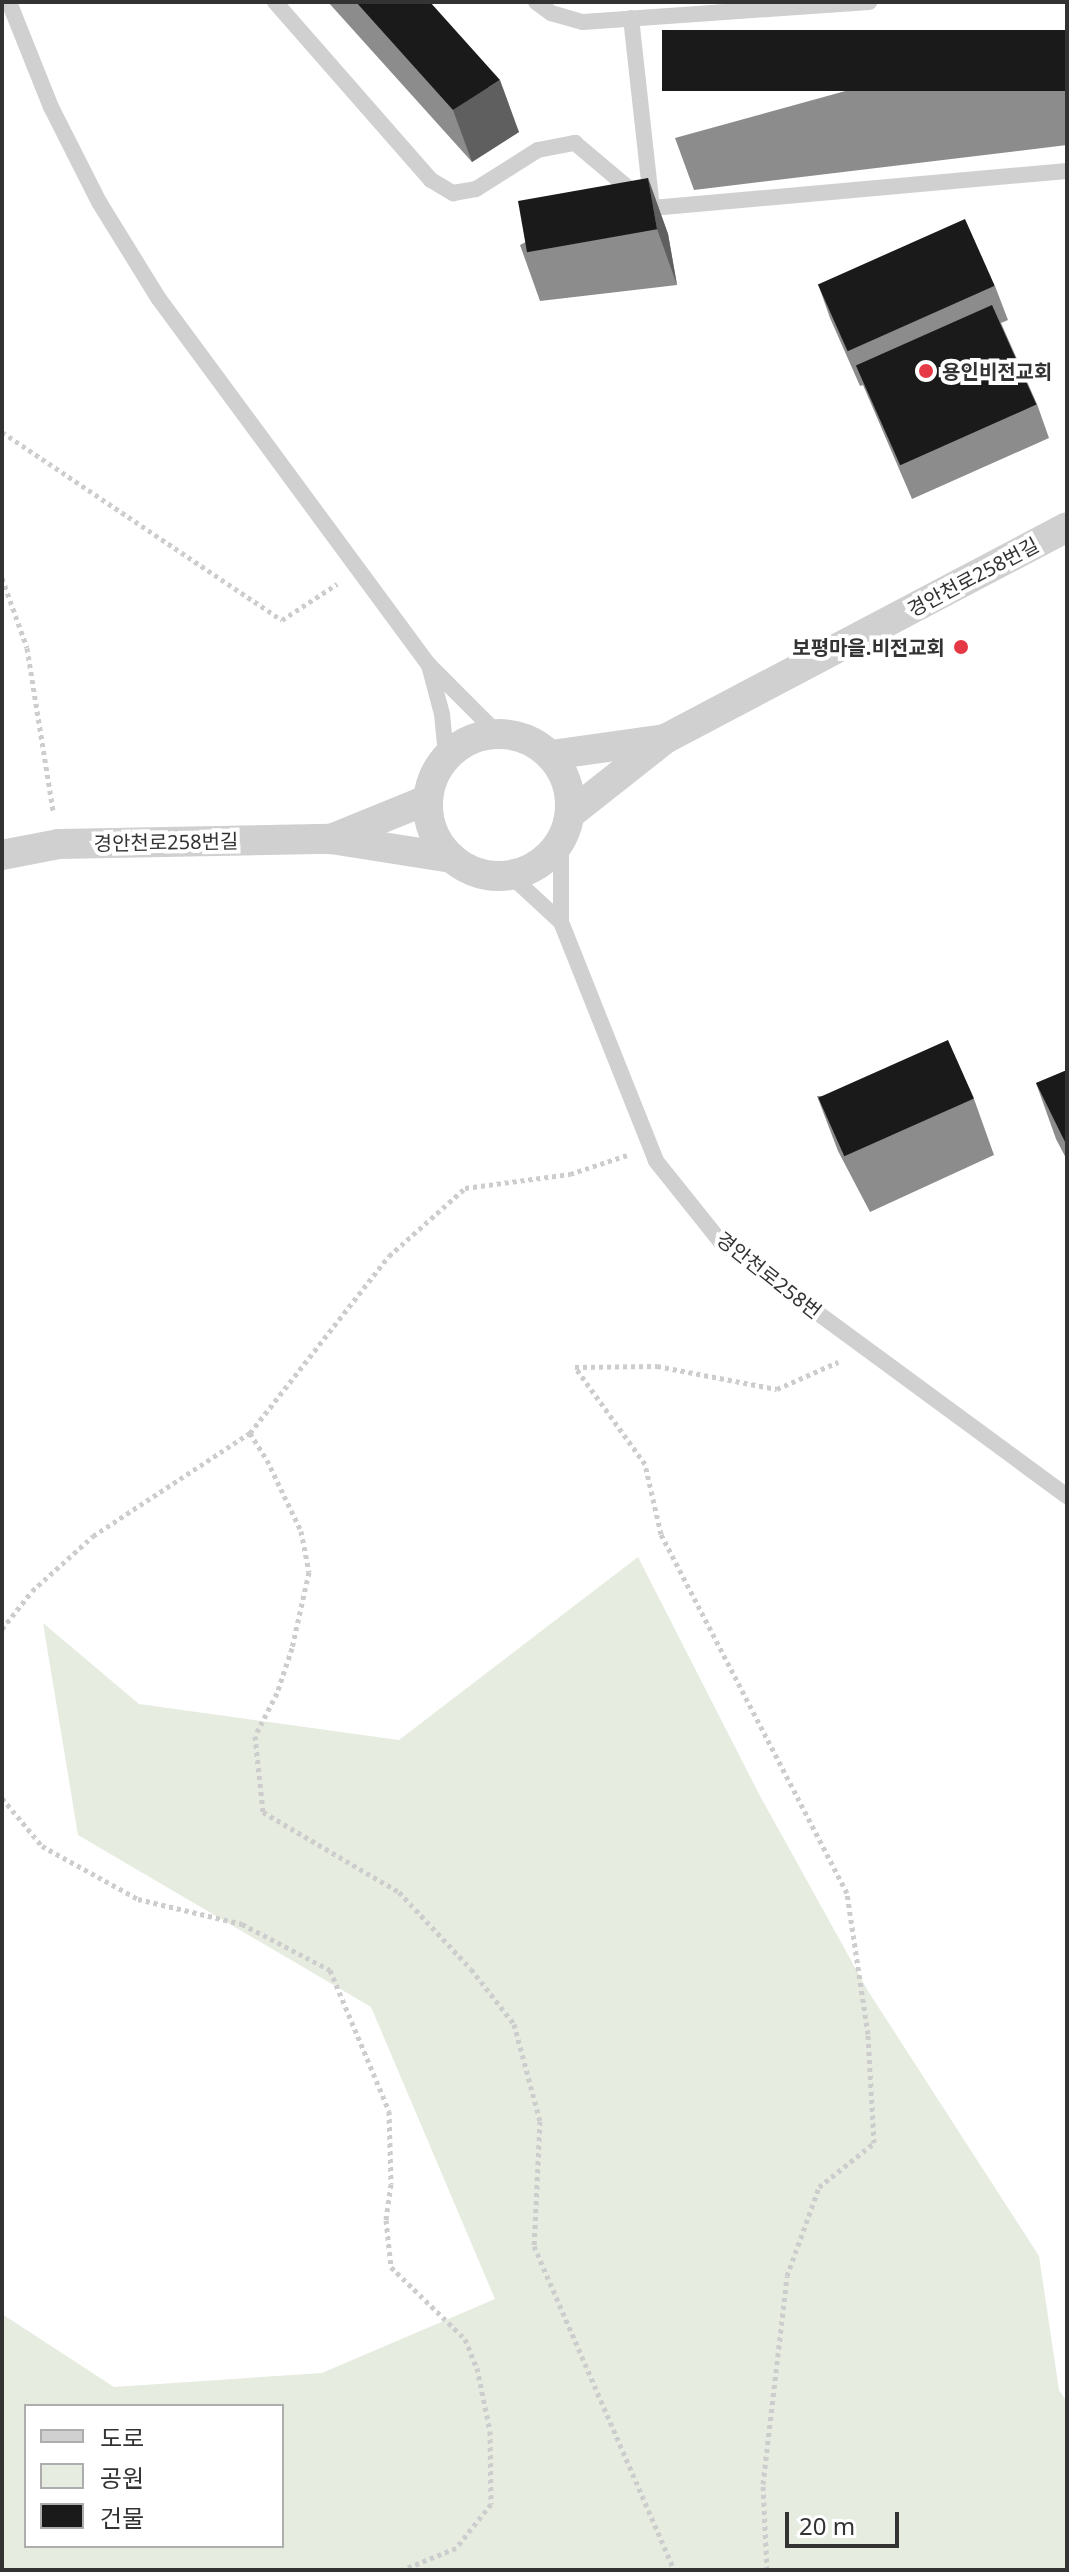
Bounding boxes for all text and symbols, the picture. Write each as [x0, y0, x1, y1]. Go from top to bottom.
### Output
place label: 용인비전교회 [942, 359, 1052, 383]
marker: 용인비전교회 [917, 362, 935, 380]
street label: 경안천로258번길 [903, 532, 1043, 622]
place label: 보평마을.비전교회 [792, 635, 945, 659]
marker: 보평마을.비전교회 [952, 638, 970, 656]
street label: 경안천로258번길 [93, 829, 239, 855]
street label: 경안천로258번 [712, 1227, 826, 1323]
legend [24, 2404, 284, 2548]
text: 도로 [100, 2421, 144, 2454]
text: 공원 [100, 2461, 144, 2494]
scale bar [789, 2496, 903, 2546]
text: 건물 [100, 2501, 144, 2534]
text: 20 m [799, 2509, 855, 2542]

